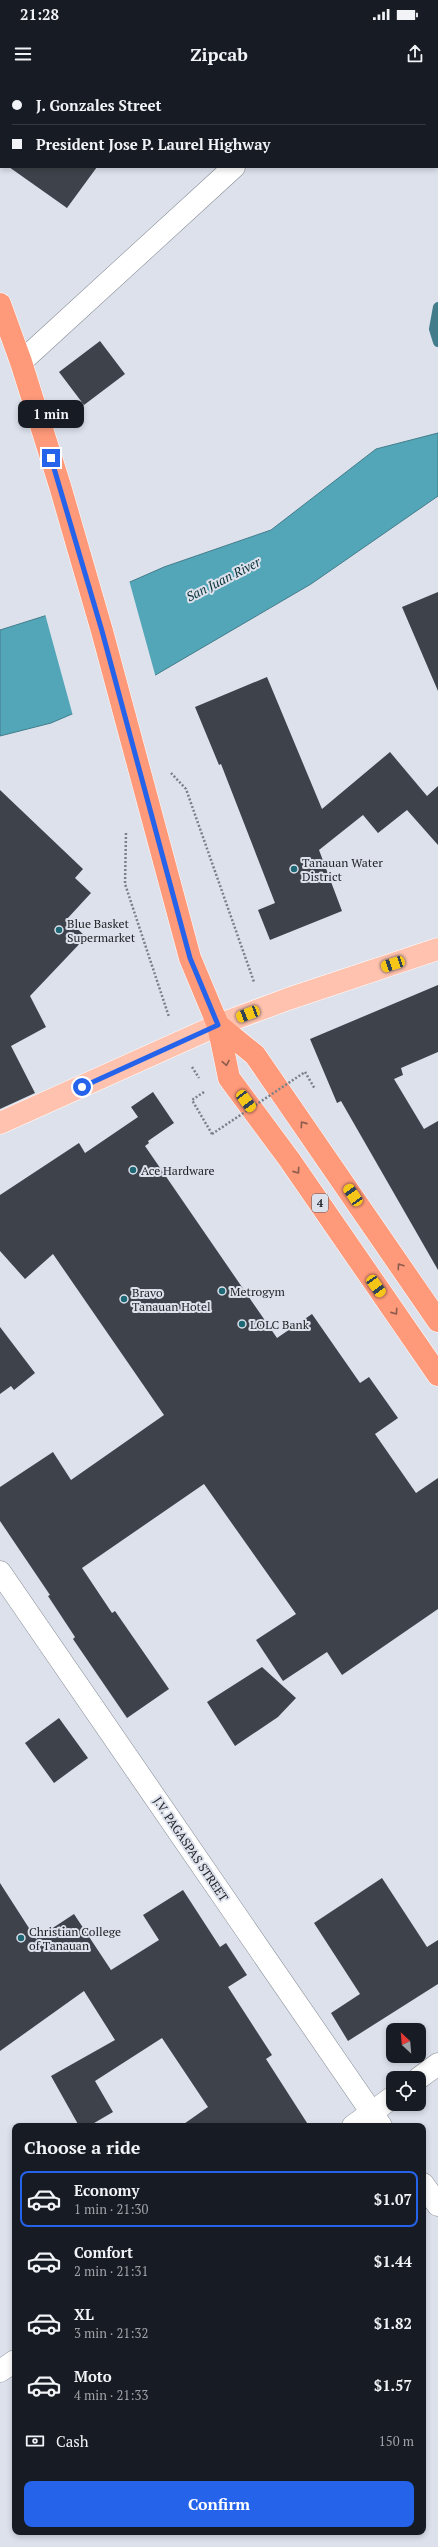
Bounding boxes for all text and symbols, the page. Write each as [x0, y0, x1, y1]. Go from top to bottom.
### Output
text: 21:28 [20, 4, 59, 24]
text: Zipcab [190, 42, 248, 66]
icon: menu [12, 43, 34, 65]
icon: share [404, 43, 426, 65]
text: J. Gonzales Street [36, 95, 162, 115]
text: President Jose P. Laurel Highway [36, 134, 270, 154]
callout: 1 min [18, 400, 84, 428]
text: 1 min [33, 405, 69, 423]
route end [42, 449, 60, 467]
water label: San Juan River [183, 552, 264, 605]
place label: Tanauan Water District [302, 855, 383, 884]
marker: Tanauan Water District [289, 864, 299, 874]
place label: Blue Basket Supermarket [67, 916, 136, 945]
marker: Blue Basket Supermarket [54, 925, 64, 935]
car [380, 955, 406, 973]
car [235, 1004, 261, 1024]
one-way arrow [221, 1060, 229, 1067]
route start [73, 1078, 91, 1096]
car [234, 1088, 258, 1114]
one-way arrow [301, 1121, 308, 1128]
place label: Ace Hardware [141, 1163, 215, 1178]
marker: Ace Hardware [128, 1165, 138, 1175]
one-way arrow [292, 1166, 299, 1173]
car [341, 1182, 365, 1208]
road number: 4 [312, 1194, 328, 1212]
one-way arrow [397, 1263, 405, 1270]
car [364, 1273, 388, 1299]
place label: Metrogym [230, 1284, 286, 1299]
place label: Bravo Tanauan Hotel [132, 1285, 211, 1314]
marker: Metrogym [217, 1286, 227, 1296]
marker: Bravo Tanauan Hotel [119, 1294, 129, 1304]
one-way arrow [390, 1308, 398, 1315]
place label: LOLC Bank [250, 1317, 310, 1332]
marker: LOLC Bank [237, 1319, 247, 1329]
street label: J.V. PAGASPAS STREET [150, 1794, 232, 1905]
place label: Christian College of Tanauan [29, 1924, 121, 1953]
marker: Christian College of Tanauan [16, 1933, 26, 1943]
north arrow [386, 2023, 426, 2063]
map controls [386, 2023, 426, 2111]
button: locate [386, 2071, 426, 2111]
text: Choose a ride [24, 2135, 140, 2159]
text: Economy [74, 2180, 139, 2200]
icon: car [26, 2181, 62, 2217]
text: $1.07 [374, 2189, 412, 2209]
text: 1 min · 21:30 [74, 2200, 148, 2218]
text: Comfort [74, 2242, 133, 2262]
icon: car [26, 2243, 62, 2279]
text: $1.44 [374, 2251, 412, 2271]
text: 2 min · 21:31 [74, 2262, 148, 2280]
text: XL [74, 2304, 94, 2324]
icon: car [26, 2305, 62, 2341]
text: $1.82 [374, 2313, 412, 2333]
text: 3 min · 21:32 [74, 2324, 148, 2342]
text: Moto [74, 2366, 112, 2386]
icon: car [26, 2367, 62, 2403]
text: $1.57 [374, 2375, 412, 2395]
text: 4 min · 21:33 [74, 2386, 148, 2404]
icon: cash [24, 2430, 46, 2452]
text: Cash [56, 2431, 89, 2451]
text: 150 m [379, 2432, 414, 2450]
button: Confirm [24, 2481, 414, 2527]

